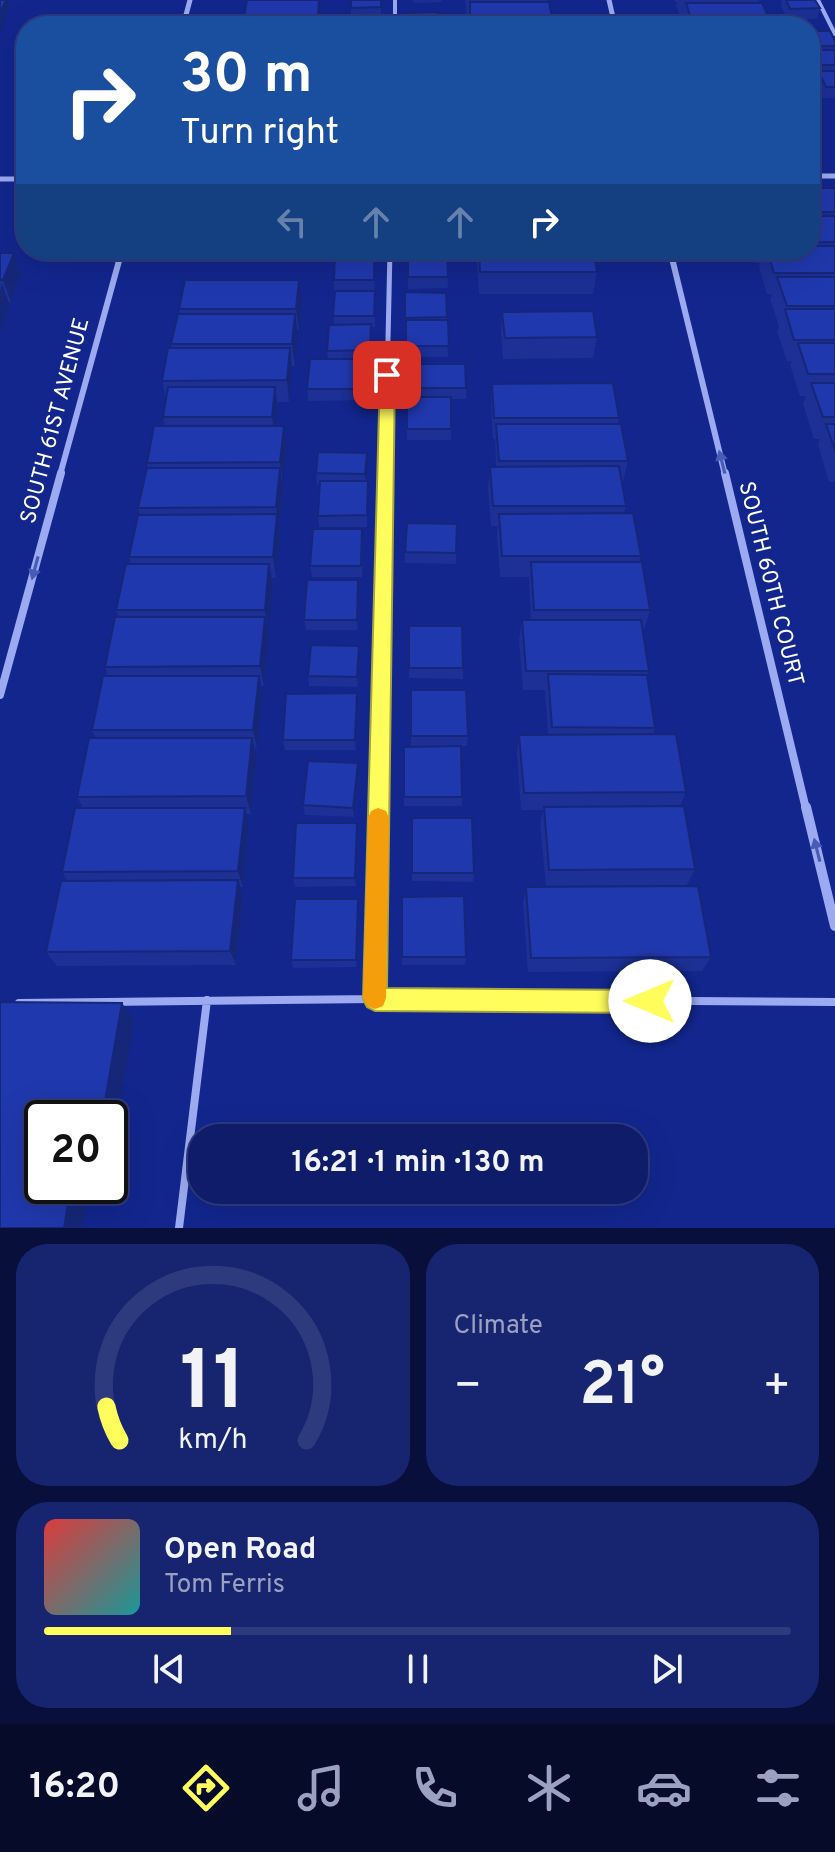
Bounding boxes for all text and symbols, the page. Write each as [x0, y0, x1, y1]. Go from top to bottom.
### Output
text: 30 m [180, 42, 313, 112]
icon: right [48, 48, 152, 152]
text: Turn right [180, 111, 339, 157]
icon: left [270, 200, 314, 244]
icon: ahead [354, 200, 398, 244]
icon: ahead [438, 200, 482, 244]
icon: right [522, 200, 566, 244]
street label: SOUTH 61ST AVENUE [16, 315, 96, 527]
pin [353, 341, 421, 409]
icon: arrive [365, 353, 409, 397]
one-way arrow [715, 449, 727, 474]
street label: SOUTH 60TH COURT [732, 479, 808, 689]
one-way arrow [28, 556, 40, 581]
one-way arrow [810, 838, 822, 863]
position arrow [608, 959, 692, 1043]
speed limit sign: 20 [24, 1100, 128, 1204]
text: 16:21 · 1 min · 130 m [291, 1145, 545, 1182]
text: Climate [454, 1310, 543, 1343]
text: 11 [179, 1334, 246, 1439]
text: 21° [579, 1350, 665, 1426]
text: − [454, 1360, 482, 1416]
text: + [763, 1360, 791, 1416]
text: km/h [178, 1423, 247, 1459]
text: Open Road [164, 1532, 316, 1569]
text: Tom Ferris [164, 1569, 285, 1602]
icon: previous [147, 1647, 191, 1691]
icon: pause [396, 1647, 440, 1691]
icon: next [645, 1647, 689, 1691]
icon: directions [178, 1760, 234, 1816]
icon: music [293, 1760, 349, 1816]
icon: phone [407, 1760, 463, 1816]
icon: climate [521, 1760, 577, 1816]
icon: car [636, 1760, 692, 1816]
icon: filters [750, 1760, 806, 1816]
text: 16:20 [29, 1765, 120, 1811]

